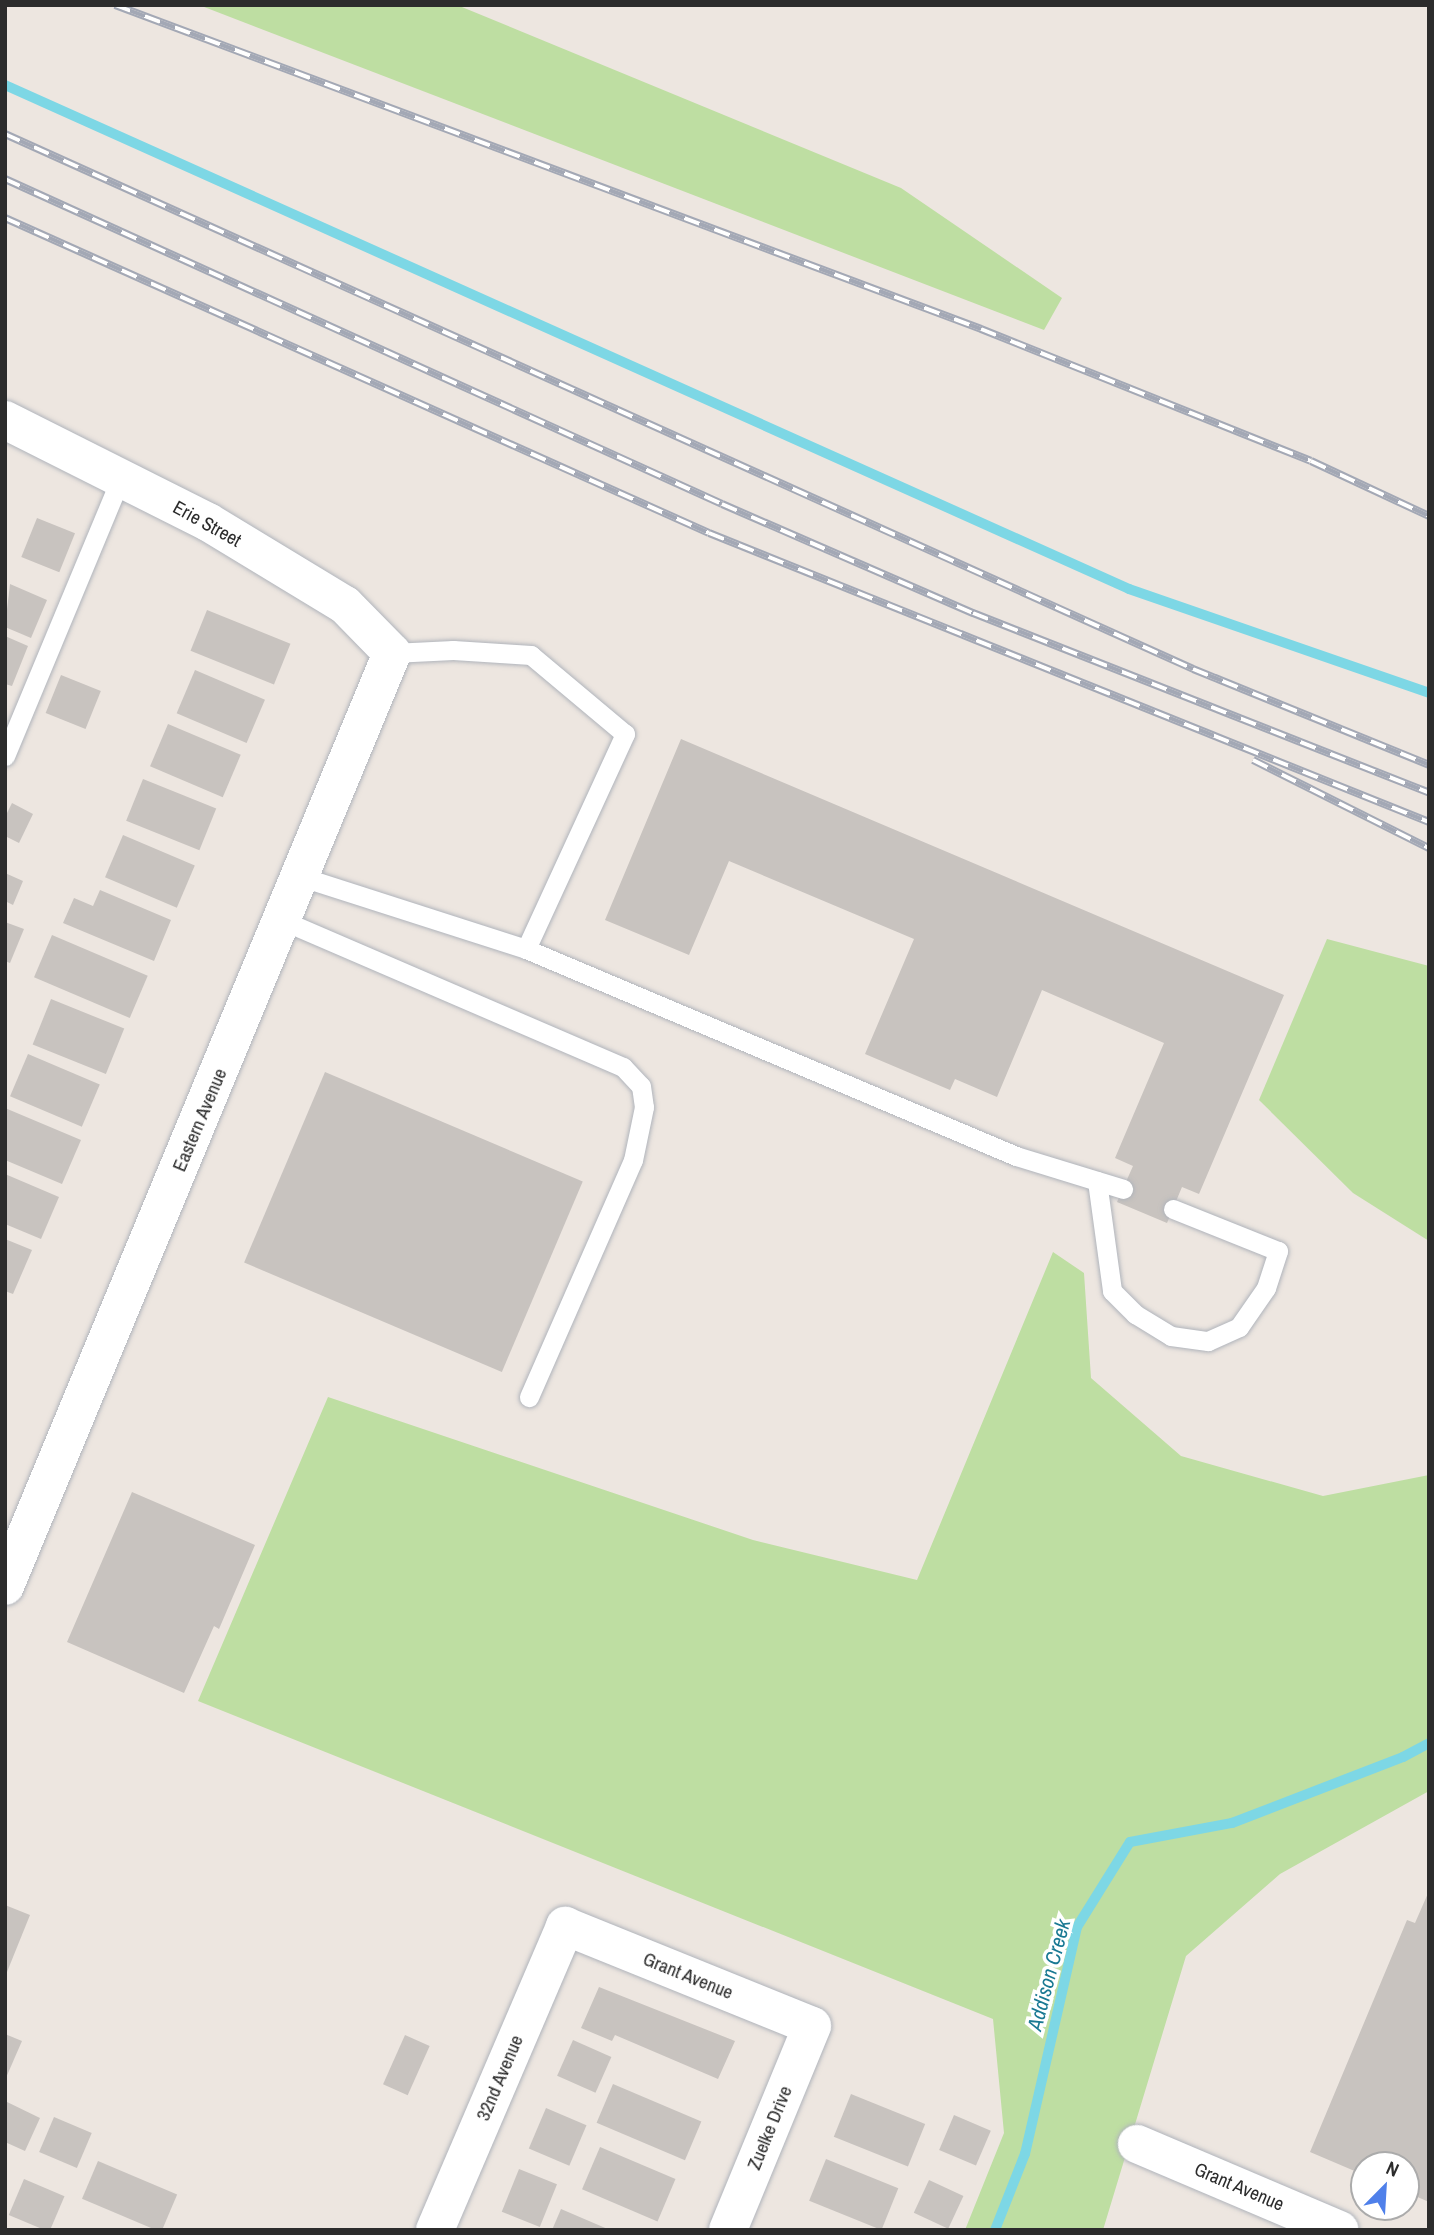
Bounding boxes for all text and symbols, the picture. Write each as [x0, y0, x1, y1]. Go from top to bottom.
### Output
street label: Erie Street [169, 496, 245, 552]
street label: Eastern Avenue [168, 1065, 232, 1175]
water label: Addison Creek [1022, 1917, 1076, 2033]
street label: Grant Avenue [639, 1947, 737, 2005]
street label: 32nd Avenue [472, 2031, 528, 2125]
street label: Zuelke Drive [743, 2083, 797, 2173]
north arrow [1350, 2151, 1420, 2221]
text: N [1382, 2154, 1403, 2183]
street label: Grant Avenue [1190, 2158, 1288, 2216]

